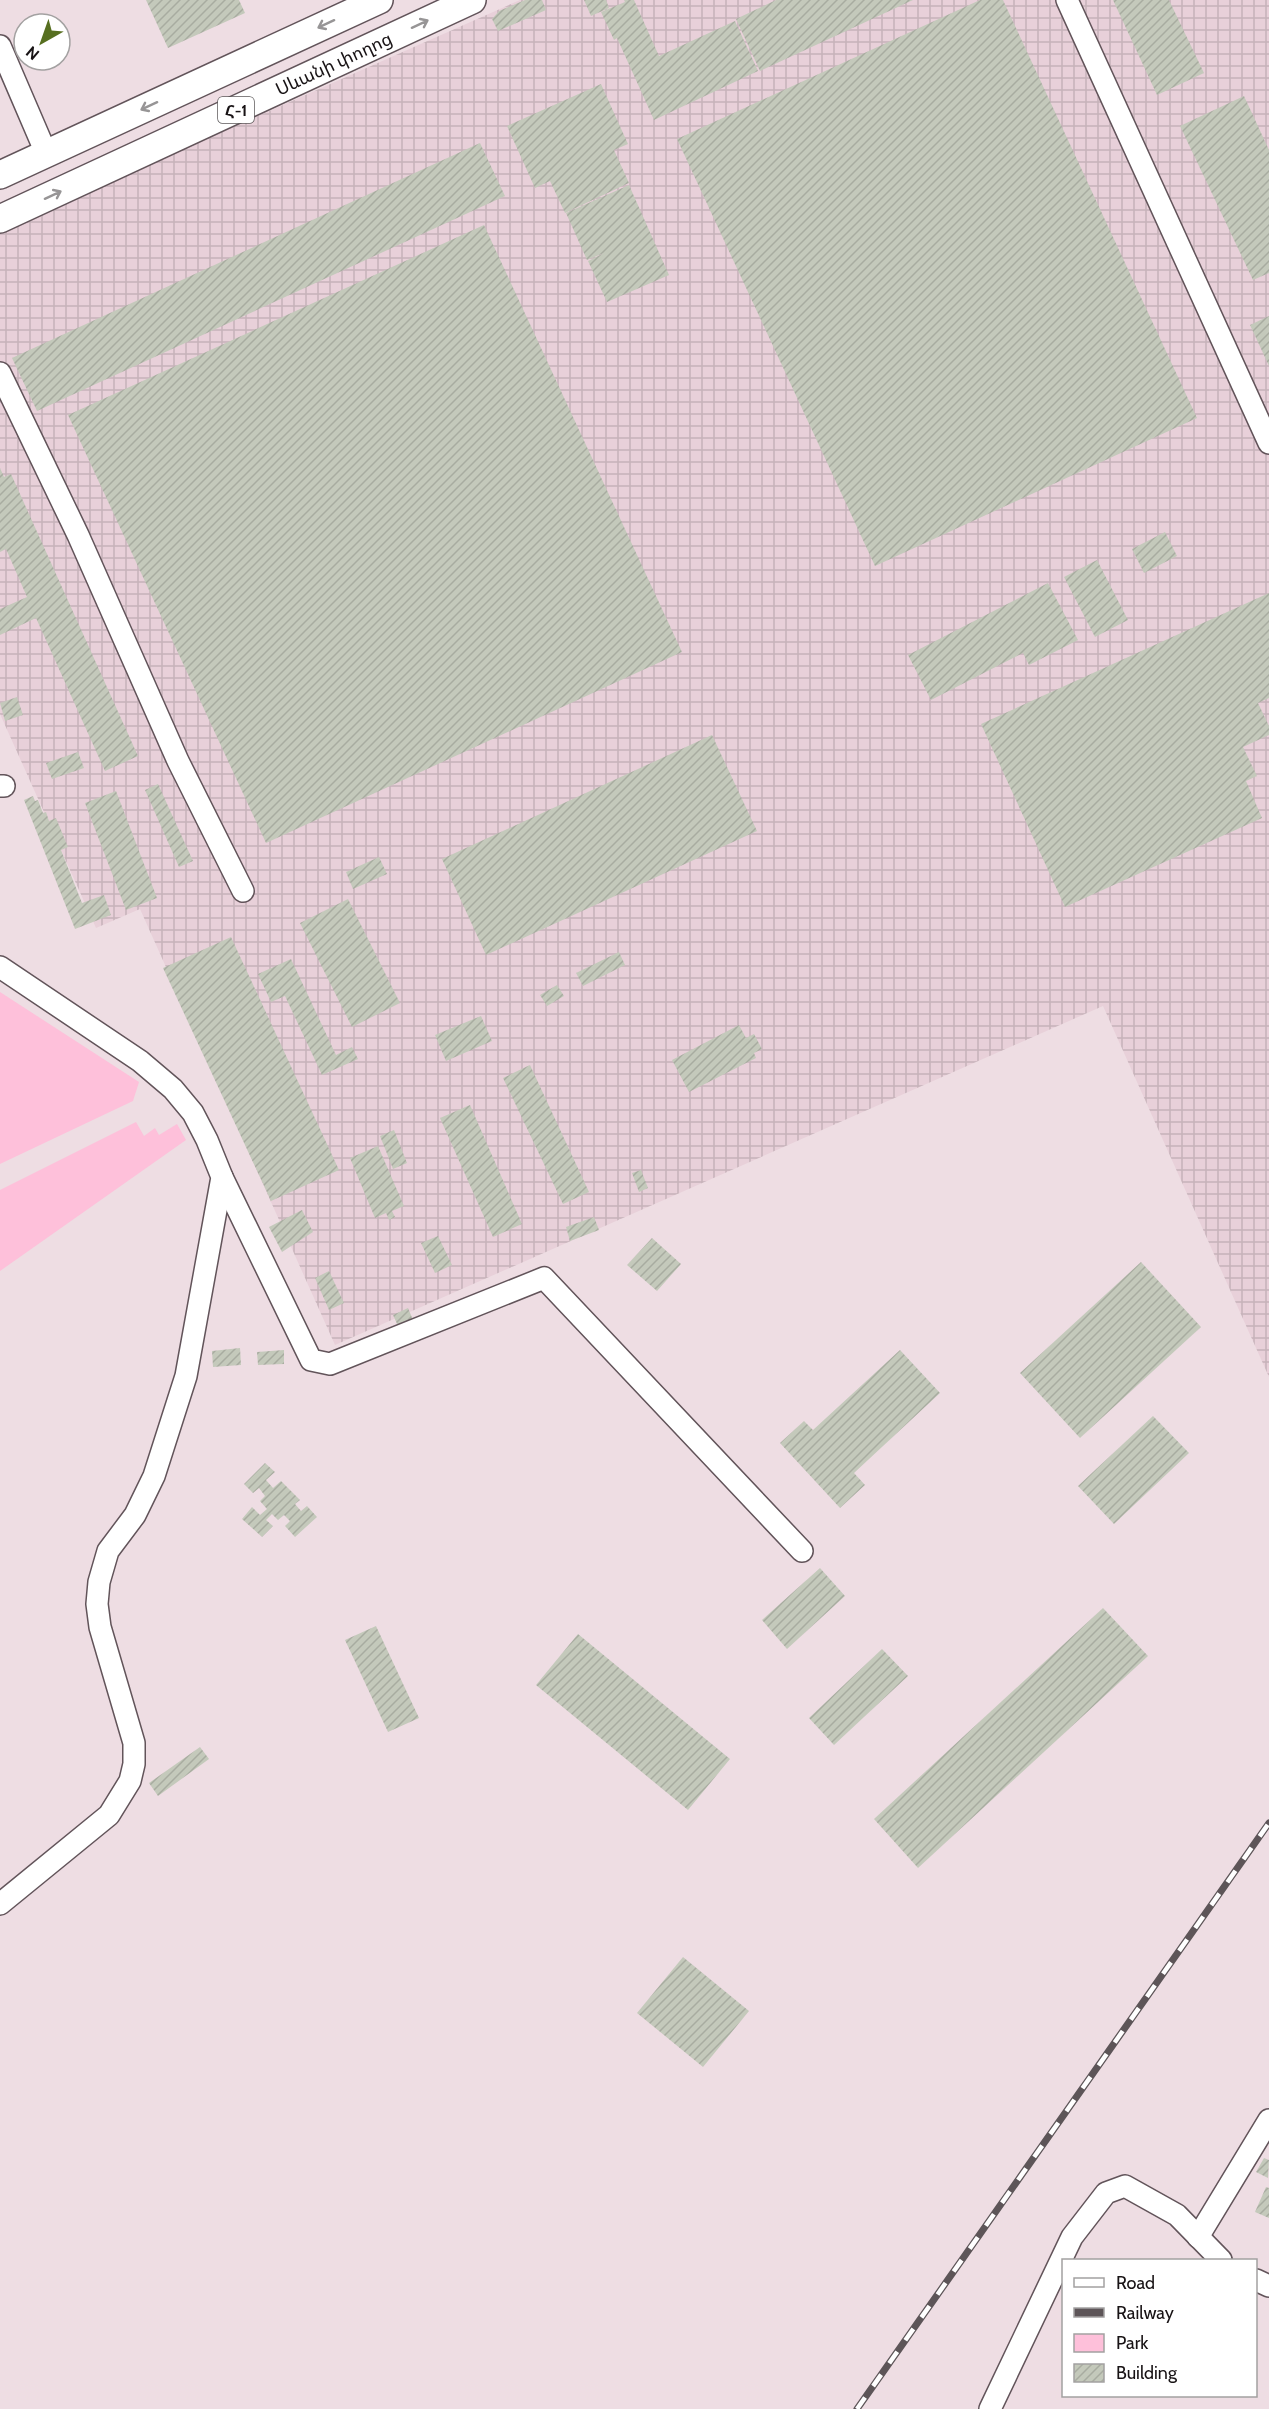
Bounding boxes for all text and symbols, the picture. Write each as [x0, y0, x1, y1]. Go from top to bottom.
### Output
north arrow [12, 12, 72, 72]
one-way arrow [411, 18, 429, 29]
one-way arrow [317, 19, 335, 31]
street label: Սևանի փողոց [272, 28, 396, 101]
text: N [22, 42, 43, 64]
road number: Հ-1 [218, 97, 254, 123]
one-way arrow [140, 101, 158, 112]
one-way arrow [44, 188, 62, 200]
legend [1062, 2259, 1257, 2397]
text: Road [1116, 2272, 1155, 2294]
text: Railway [1116, 2302, 1174, 2324]
text: Park [1116, 2332, 1149, 2354]
text: Building [1116, 2362, 1178, 2384]

